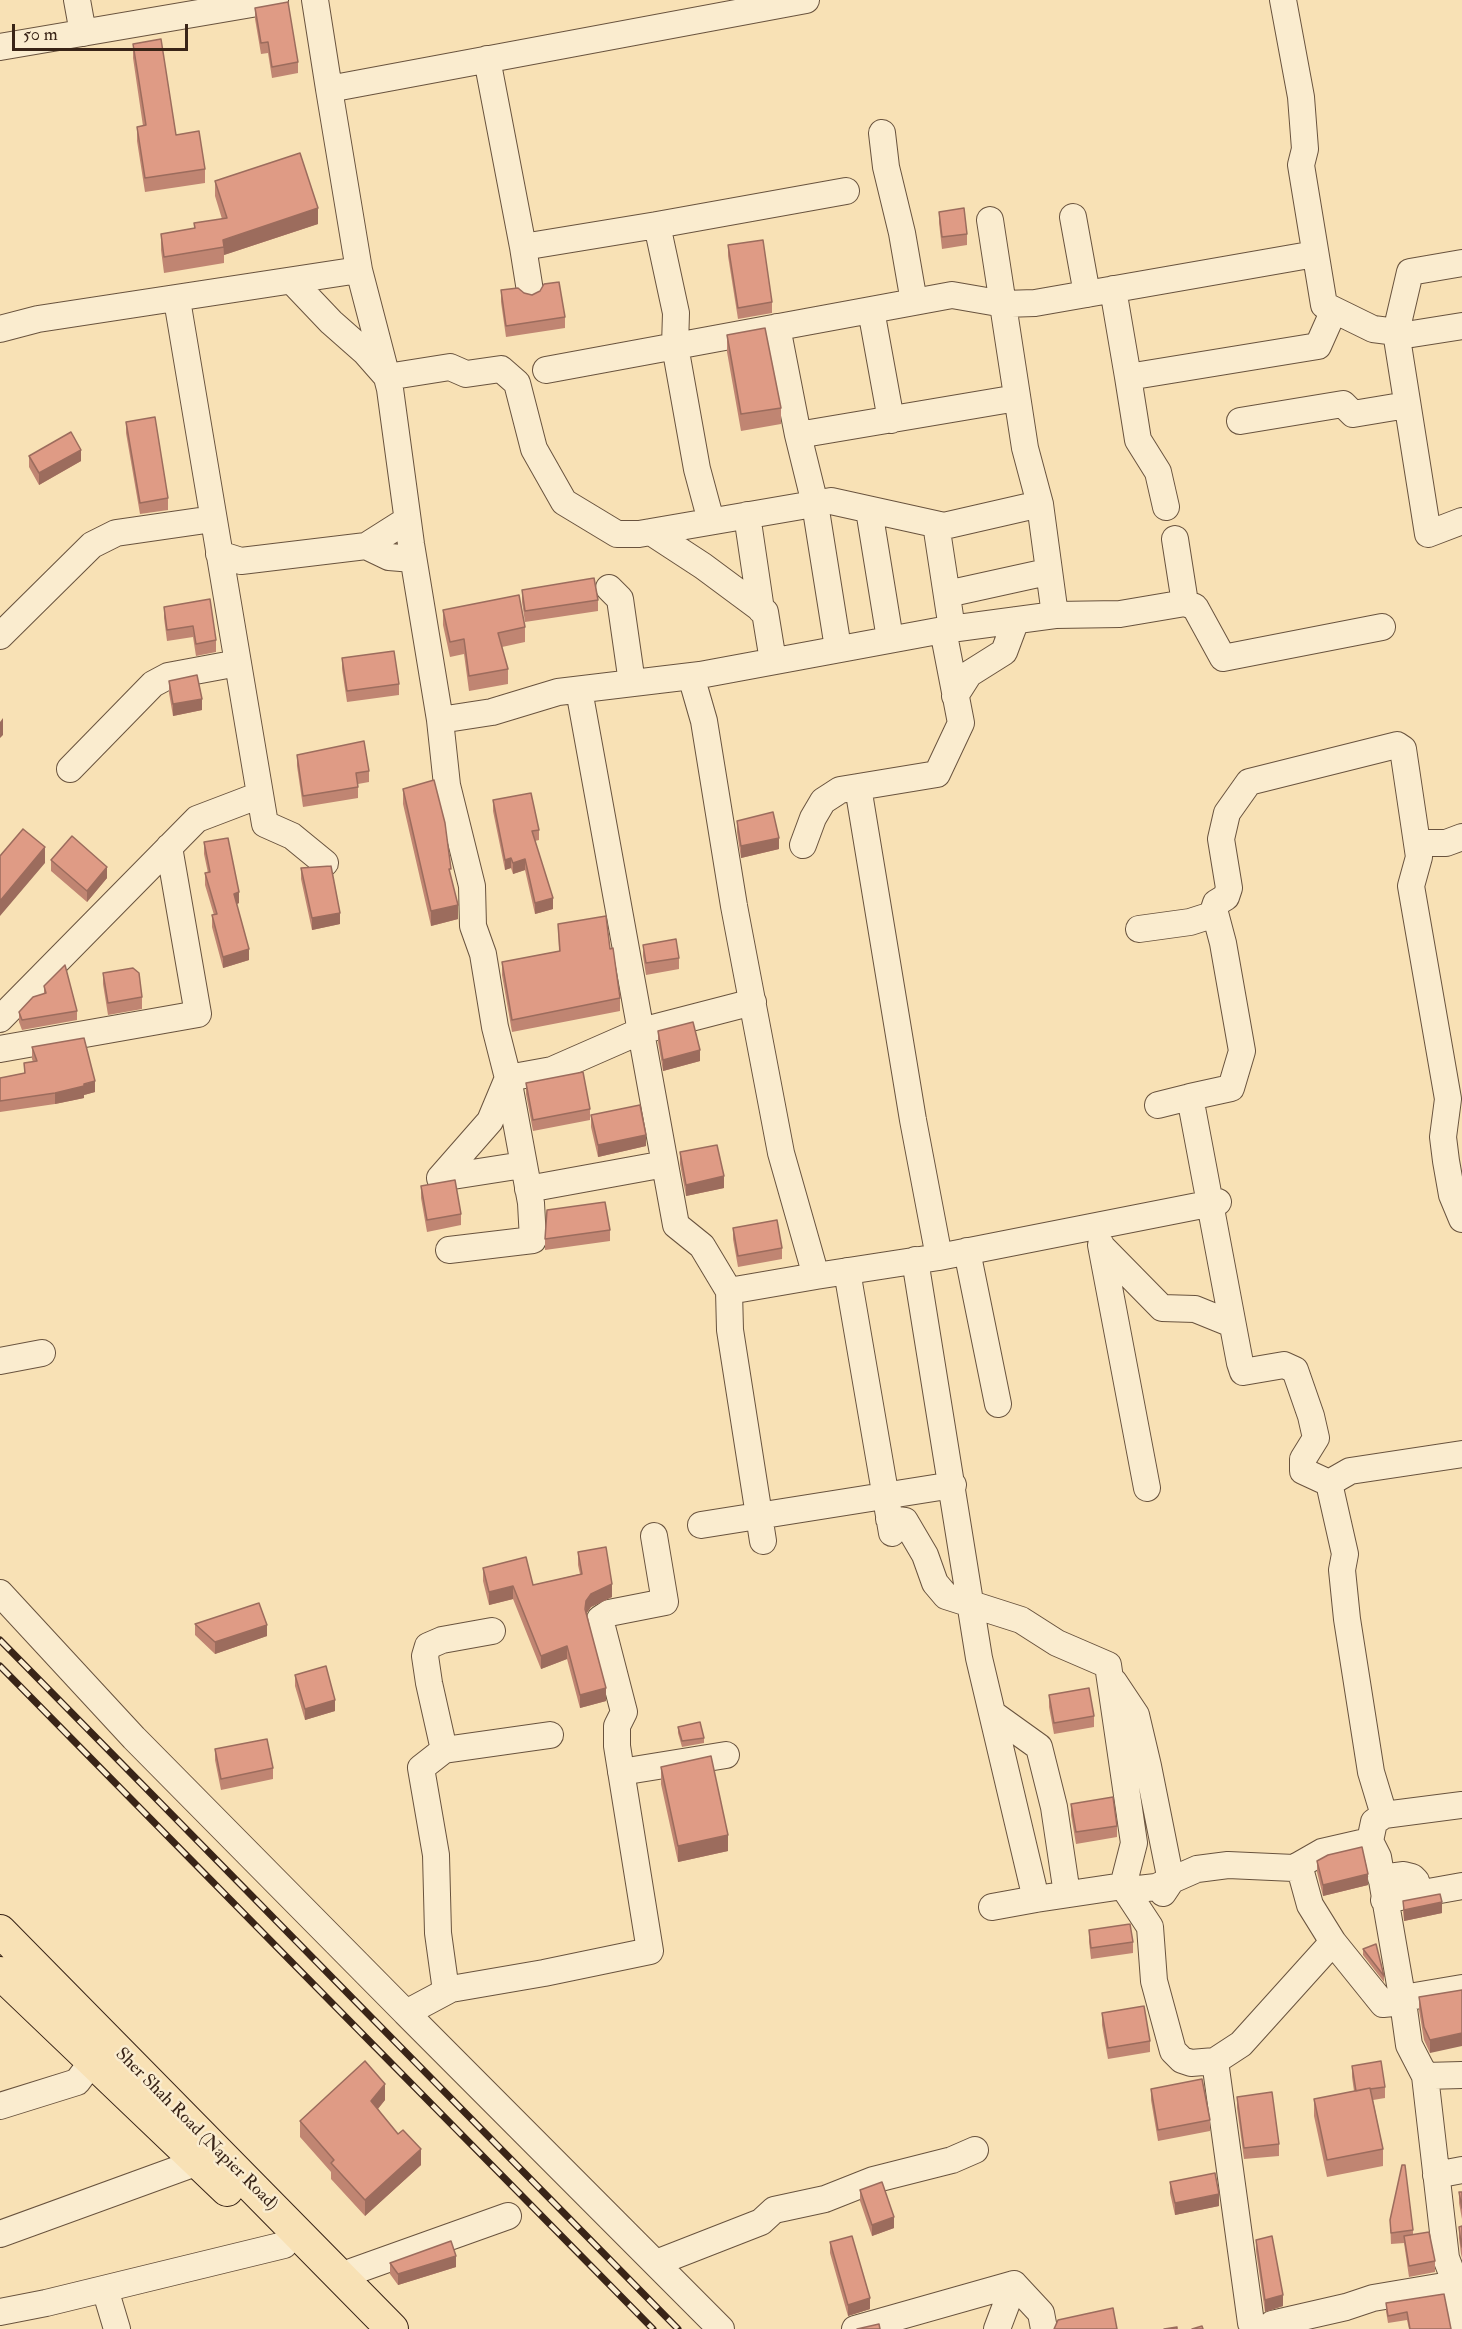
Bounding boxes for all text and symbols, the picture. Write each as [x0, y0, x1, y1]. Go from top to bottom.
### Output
scale bar [15, 12, 190, 50]
text: 50 m [23, 23, 58, 46]
street label: Sher Shah Road (Napier Road) [110, 2044, 282, 2216]

